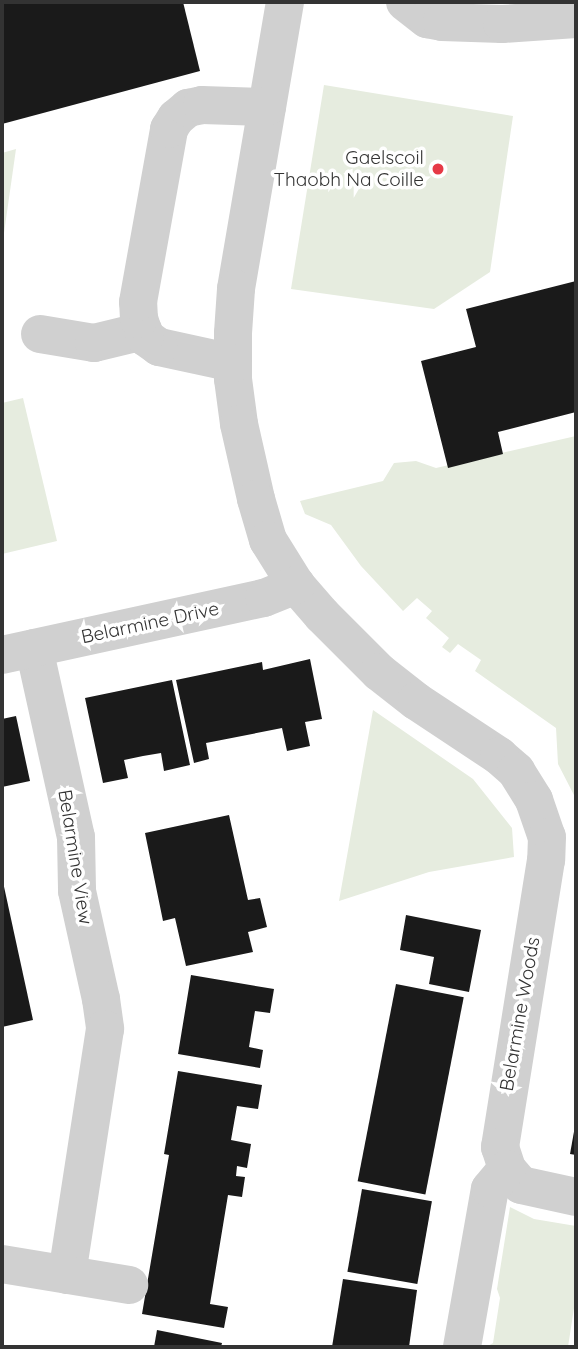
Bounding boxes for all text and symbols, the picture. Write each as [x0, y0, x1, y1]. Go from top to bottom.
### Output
place label: Gaelscoil Thaobh Na Coille [273, 147, 424, 191]
marker: Gaelscoil Thaobh Na Coille [430, 161, 446, 177]
street label: Belarmine Drive [79, 597, 221, 649]
street label: Belarmine View [53, 788, 97, 926]
street label: Belarmine Woods [495, 935, 545, 1093]

